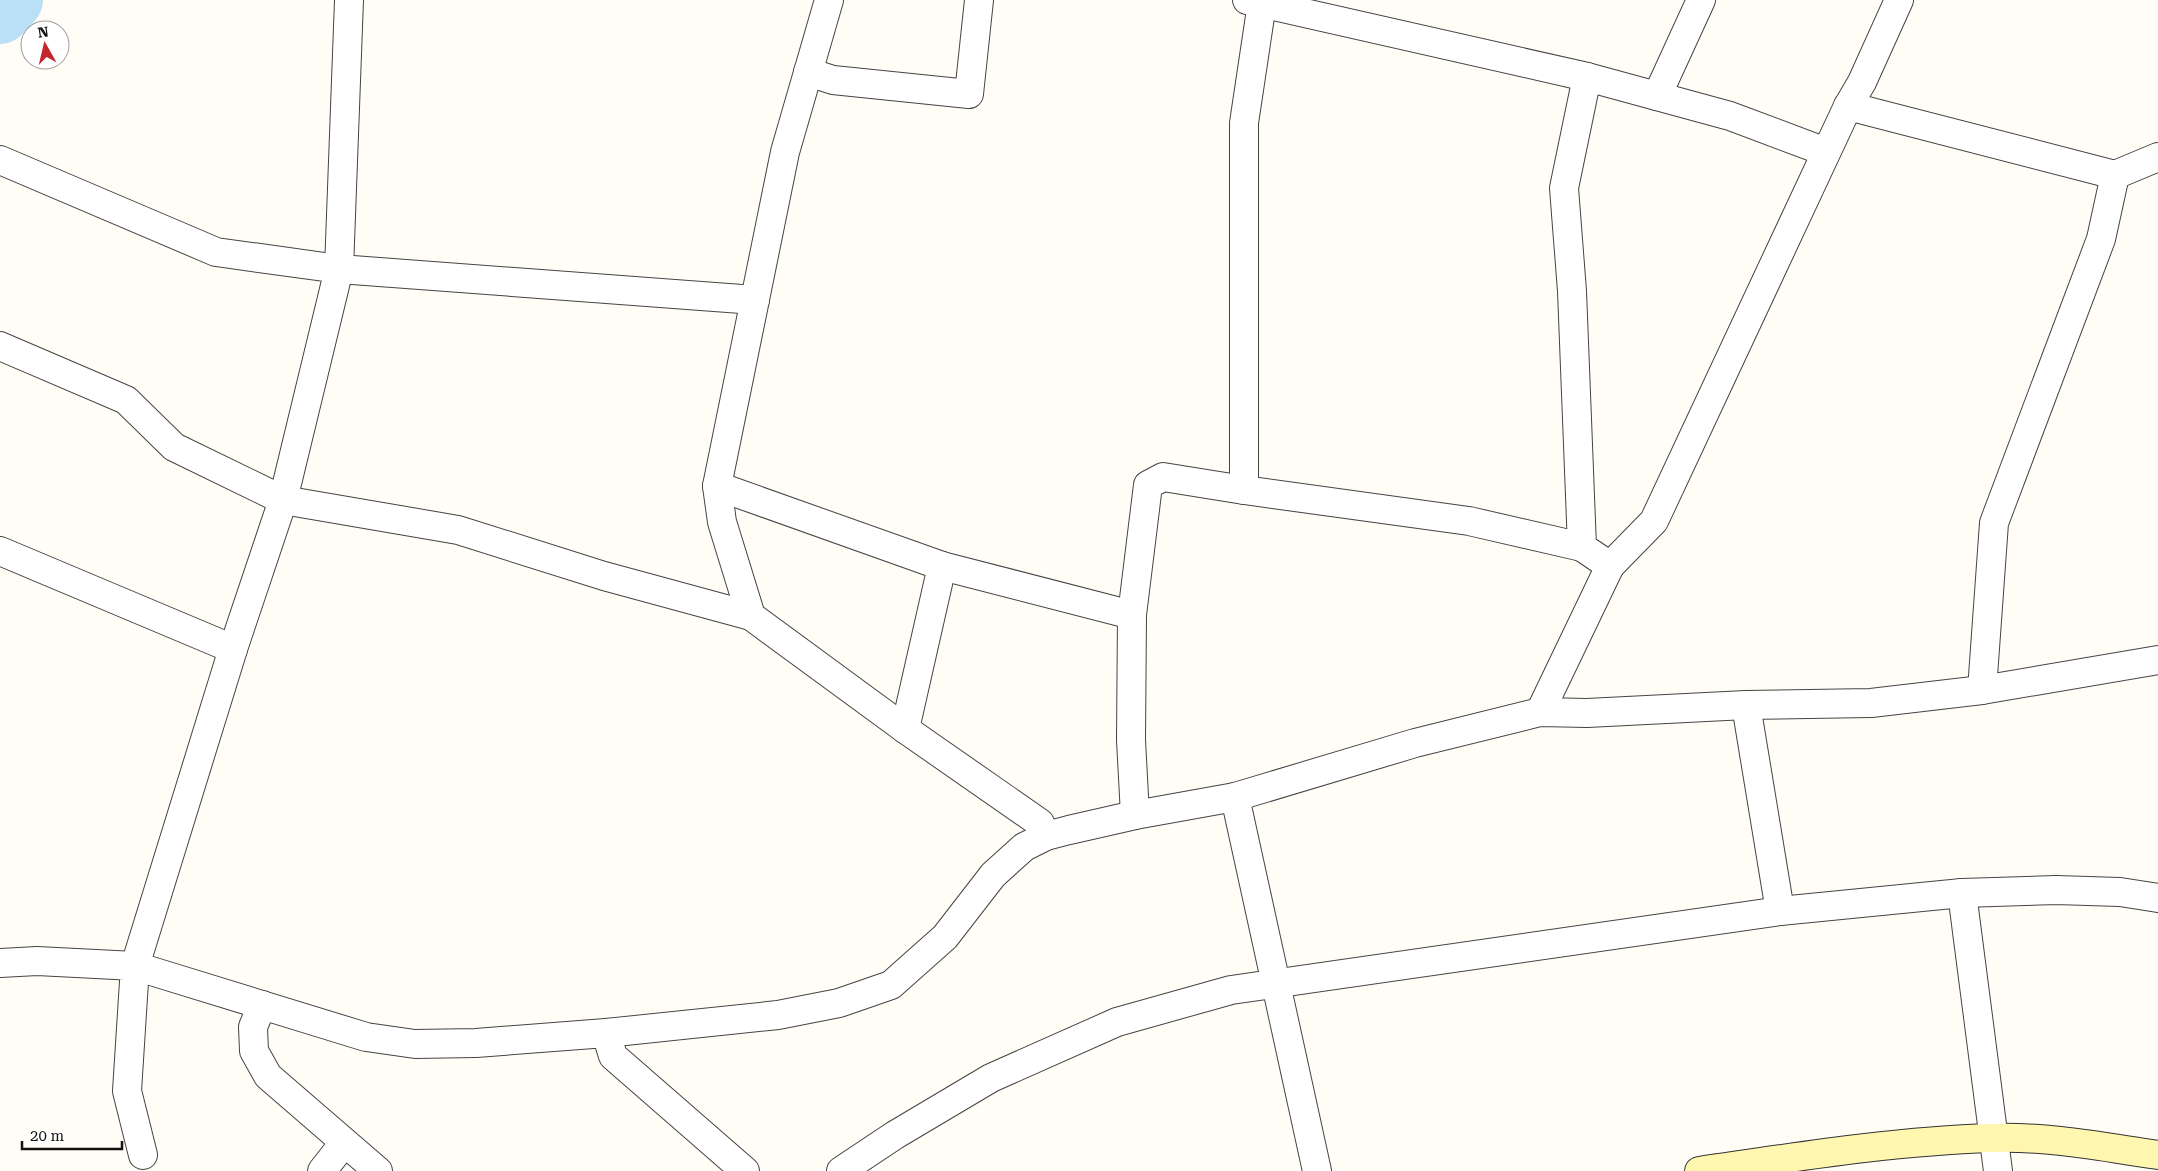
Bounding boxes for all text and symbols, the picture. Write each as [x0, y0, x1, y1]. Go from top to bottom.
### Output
north arrow [20, 20, 70, 70]
text: N [37, 23, 50, 41]
scale bar [22, 1118, 122, 1150]
text: 20 m [30, 1127, 65, 1145]

